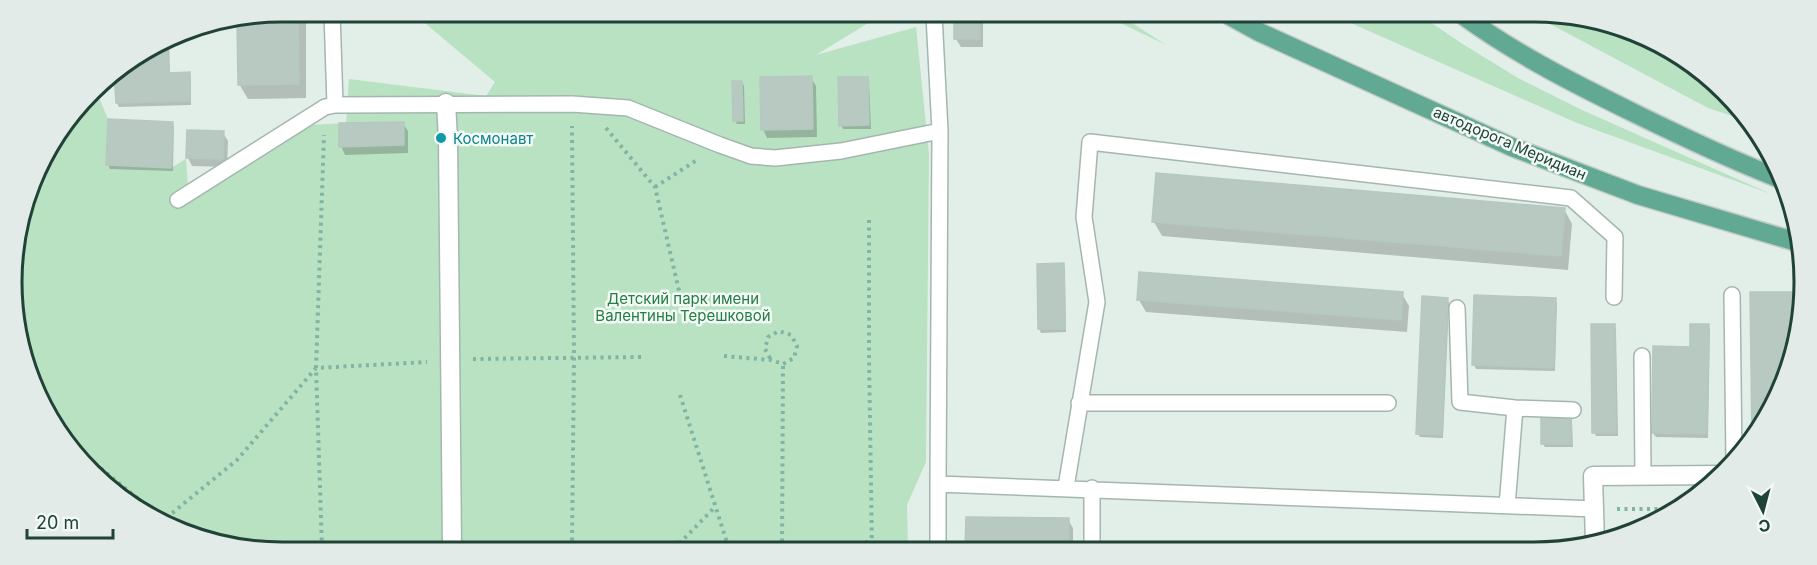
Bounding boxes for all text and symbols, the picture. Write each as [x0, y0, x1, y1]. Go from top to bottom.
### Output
street label: автодорога Меридиан [1431, 102, 1589, 184]
place label: Космонавт [453, 129, 533, 148]
marker: Космонавт [434, 131, 448, 145]
park label: Детский парк имени Валентины Терешковой [595, 289, 771, 325]
north arrow [1733, 481, 1793, 541]
scale bar [27, 502, 112, 540]
text: 20 m [36, 512, 79, 533]
text: С [1757, 515, 1772, 536]

